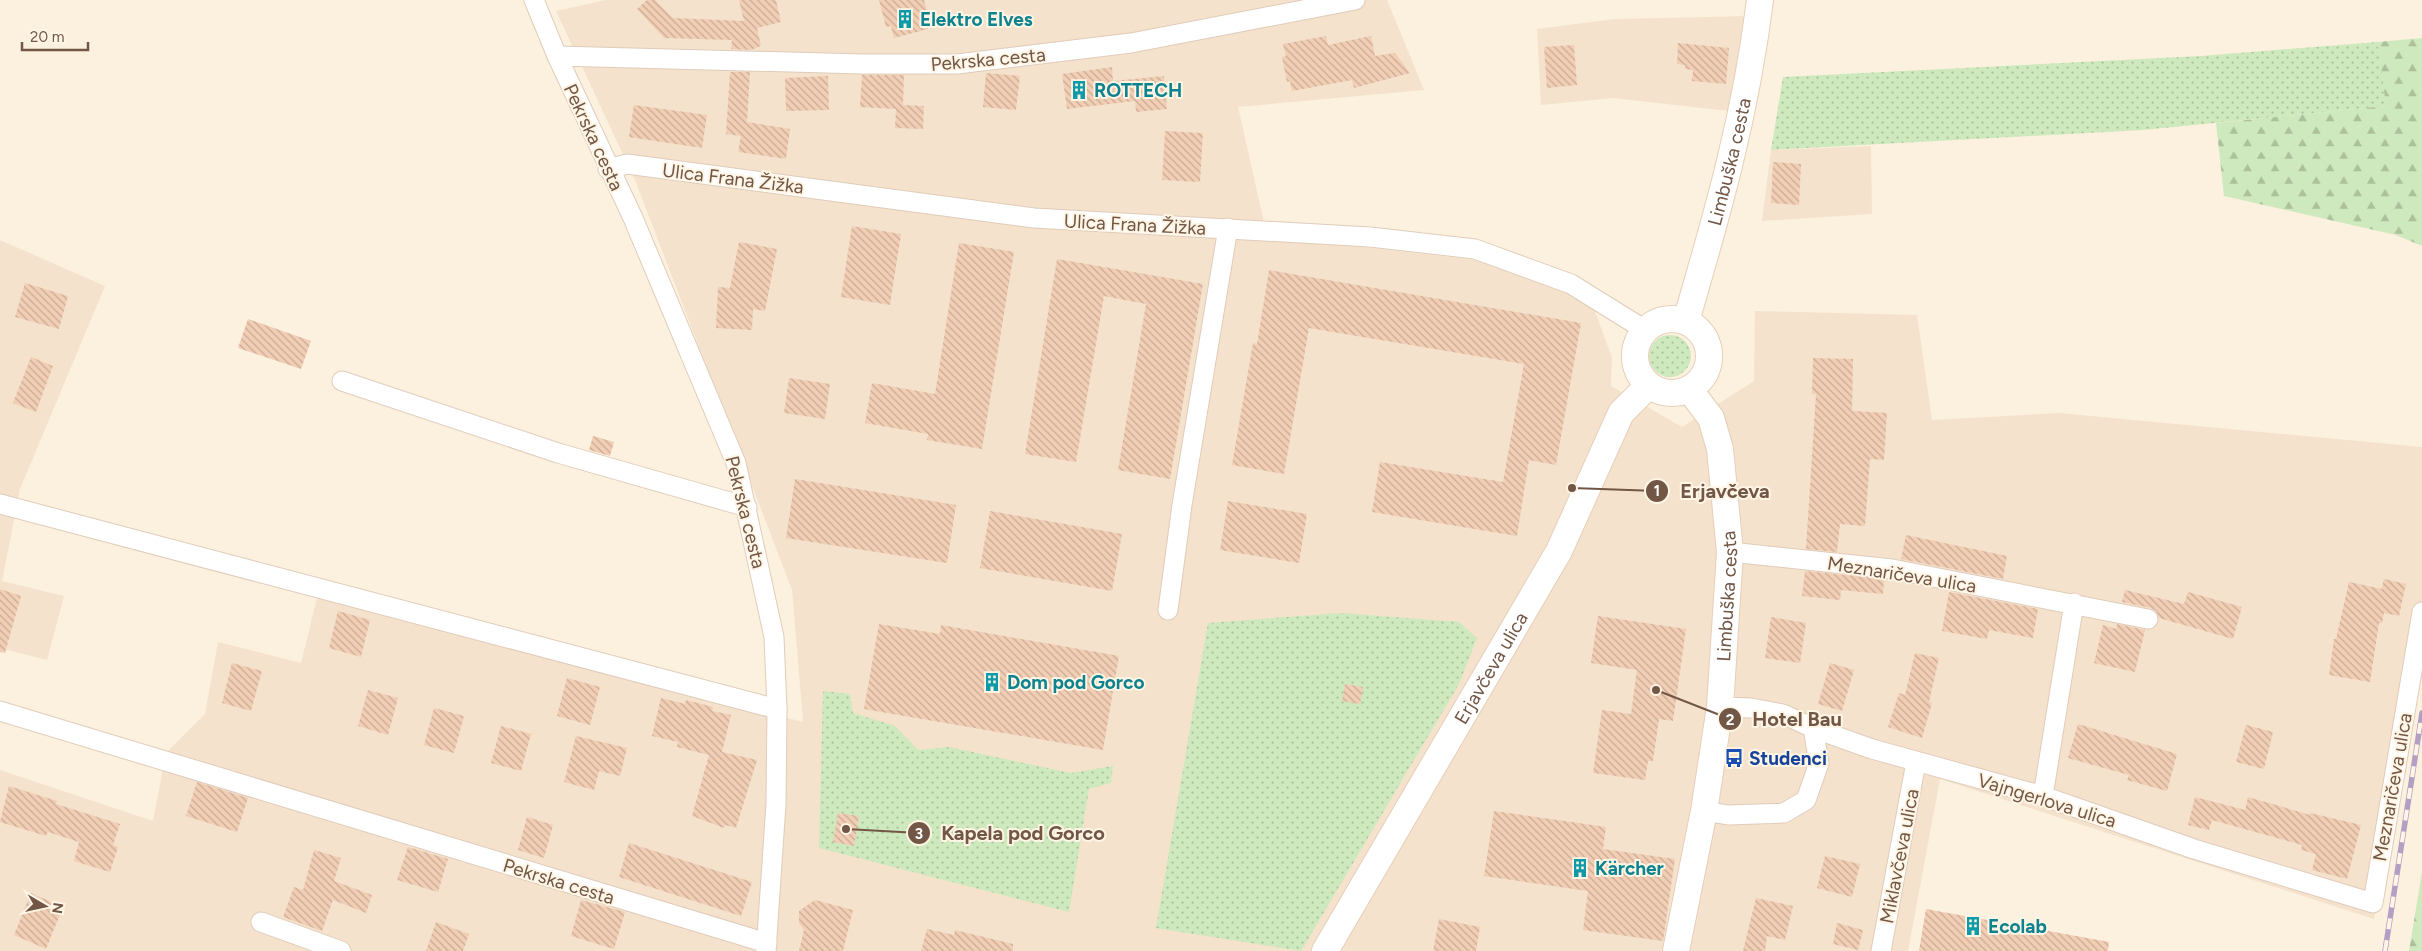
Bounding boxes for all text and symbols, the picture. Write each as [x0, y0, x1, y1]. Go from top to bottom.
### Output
building icon: Elektro Elves [894, 8, 916, 30]
place label: Elektro Elves [920, 8, 1033, 31]
scale bar [22, 20, 89, 52]
text: 20 m [30, 28, 64, 46]
street label: Pekrska cesta [930, 43, 1047, 76]
building icon: ROTTECH [1068, 79, 1090, 101]
place label: ROTTECH [1094, 79, 1182, 102]
street label: Pekrska cesta [559, 80, 628, 194]
street label: Limbuška cesta [1703, 96, 1756, 228]
street label: Ulica Frana Žižka [661, 158, 805, 199]
street label: Ulica Frana Žižka [1063, 209, 1207, 240]
street label: Pekrska cesta [720, 453, 771, 571]
callout: Erjavčeva [1645, 473, 1779, 508]
text: Erjavčeva [1680, 479, 1770, 503]
text: 1 [1654, 482, 1660, 500]
street label: Limbuška cesta [1712, 530, 1742, 662]
street label: Meznaričeva ulica [1826, 551, 1978, 598]
street label: Erjavčeva ulica [1449, 608, 1533, 728]
building icon: Dom pod Gorco [981, 671, 1003, 693]
place label: Dom pod Gorco [1007, 671, 1145, 694]
callout: Hotel Bau [1717, 702, 1852, 737]
text: Hotel Bau [1752, 707, 1842, 731]
text: 2 [1726, 711, 1735, 729]
street label: Meznaričeva ulica [2368, 711, 2417, 863]
bus stop icon: Studenci [1723, 747, 1745, 769]
place label: Studenci [1749, 747, 1827, 770]
street label: Vajngerlova ulica [1975, 768, 2119, 833]
street label: Miklavčeva ulica [1875, 787, 1924, 925]
callout: Kapela pod Gorco [906, 816, 1115, 851]
text: Kapela pod Gorco [941, 821, 1105, 845]
text: 3 [915, 825, 923, 843]
street label: Pekrska cesta [500, 854, 617, 909]
building icon: Kärcher [1569, 857, 1591, 879]
place label: Kärcher [1595, 857, 1664, 880]
north arrow [20, 881, 70, 931]
text: N [48, 901, 67, 915]
building icon: Ecolab [1962, 915, 1984, 937]
place label: Ecolab [1988, 915, 2047, 938]

